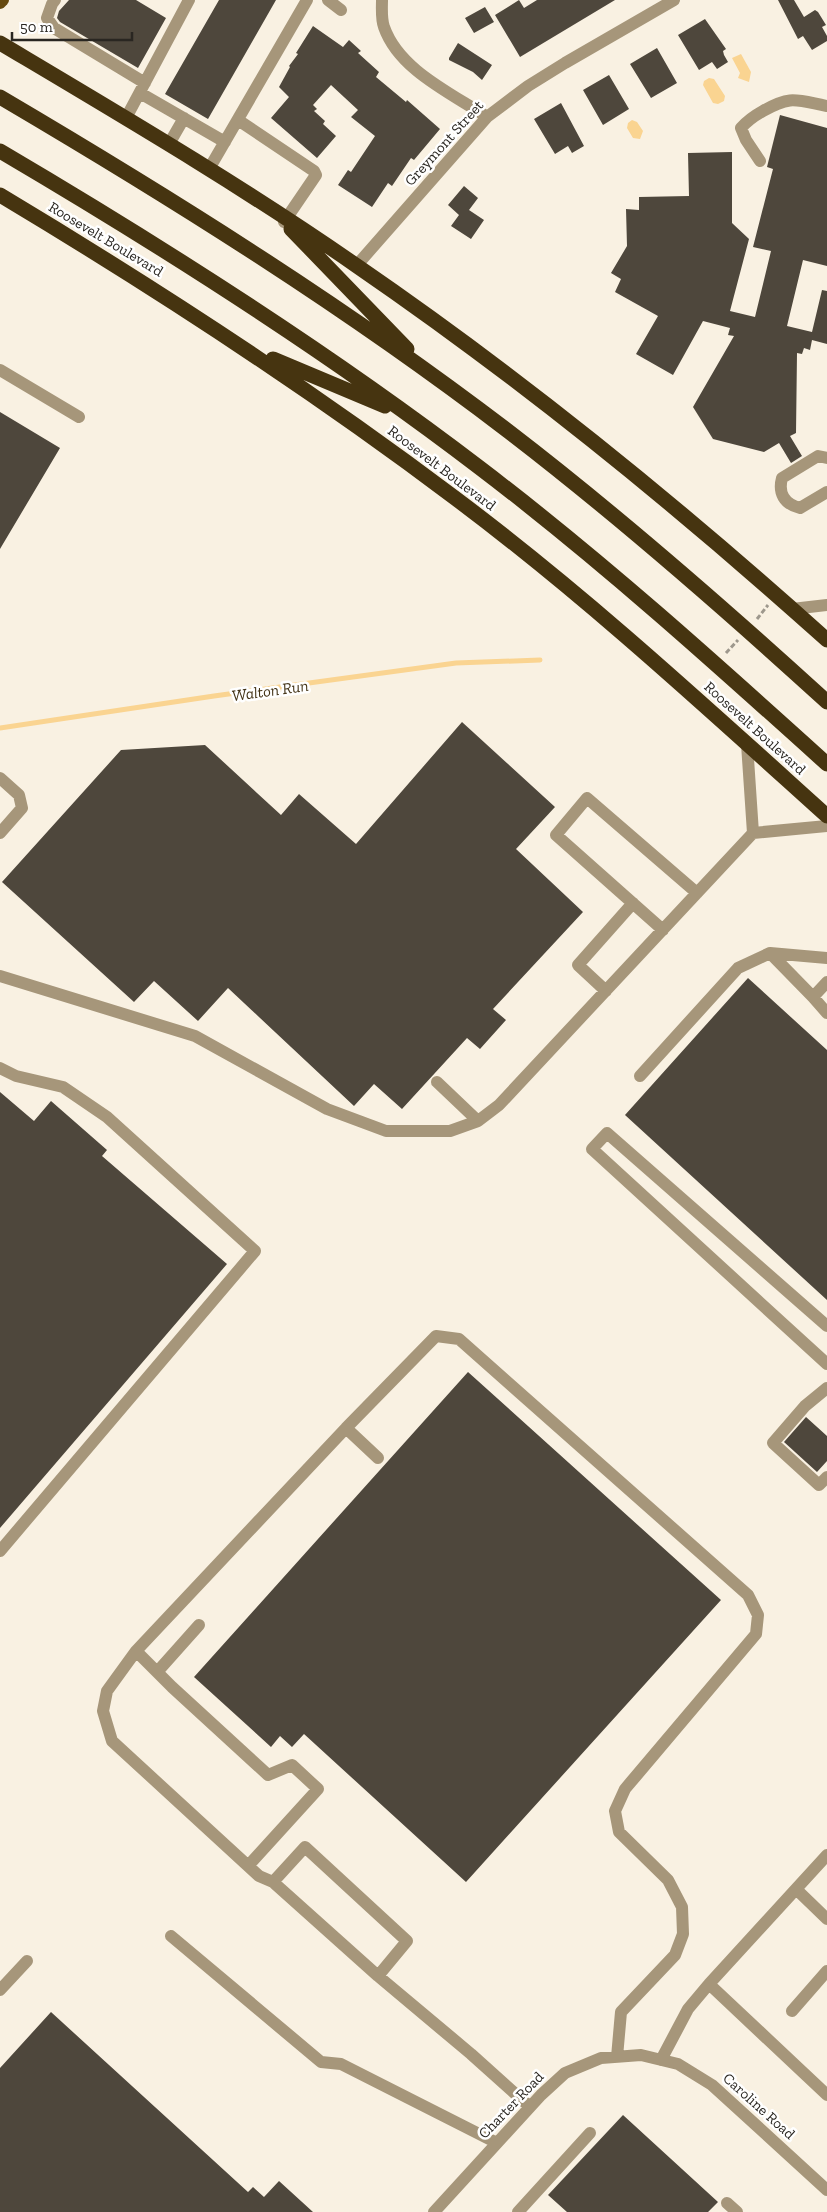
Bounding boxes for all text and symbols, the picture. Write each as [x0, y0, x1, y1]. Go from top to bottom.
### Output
scale bar [12, 10, 132, 42]
text: 50 m [20, 18, 53, 36]
street label: Greymont Street [401, 96, 487, 189]
street label: Roosevelt Boulevard [45, 198, 167, 281]
street label: Roosevelt Boulevard [384, 422, 500, 515]
water label: Walton Run [231, 676, 310, 705]
street label: Roosevelt Boulevard [700, 678, 810, 779]
street label: Charter Road [475, 2067, 548, 2142]
street label: Caroline Road [719, 2069, 799, 2143]

